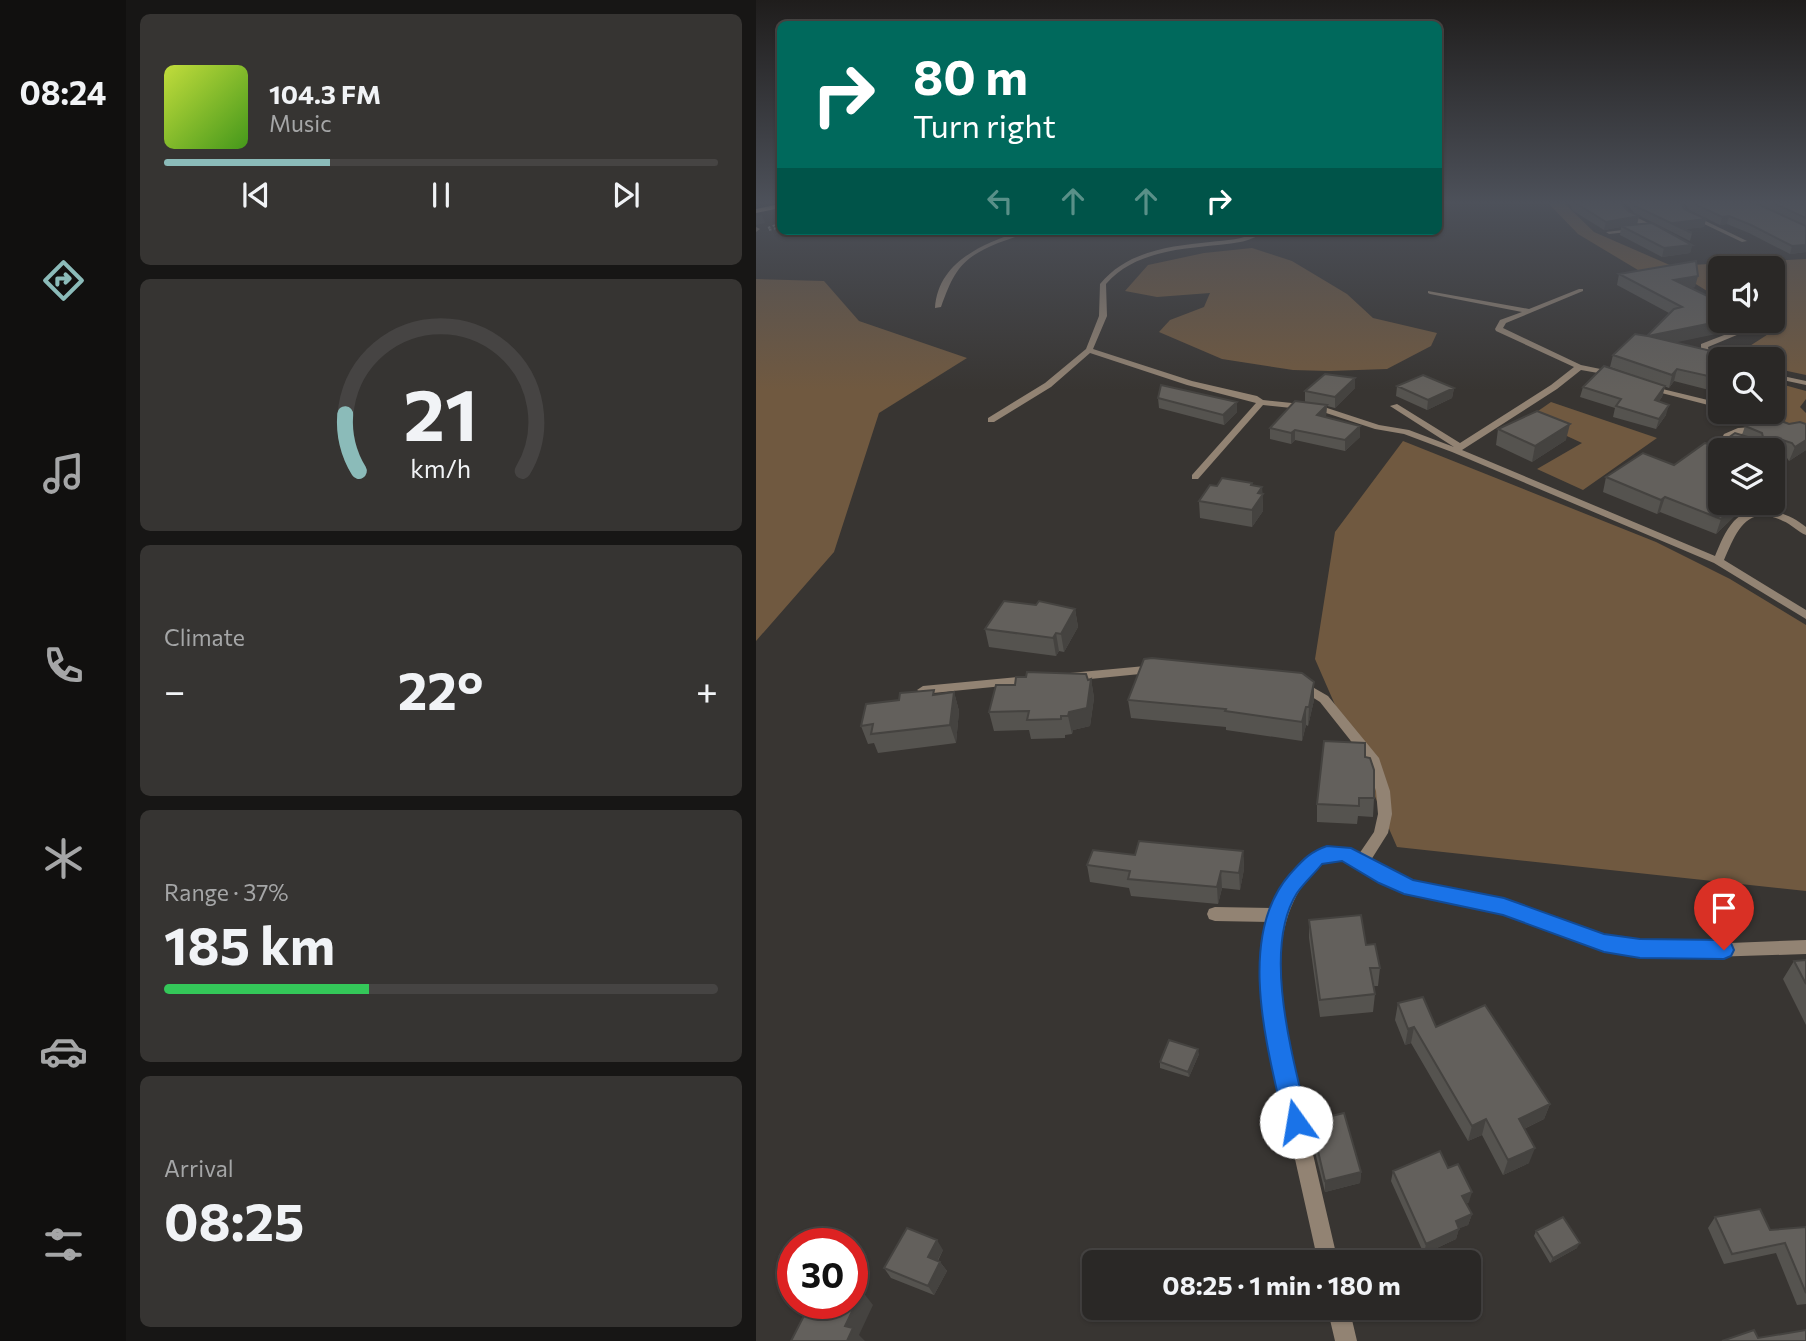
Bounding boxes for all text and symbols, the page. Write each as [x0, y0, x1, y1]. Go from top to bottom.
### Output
text: 80 m [913, 45, 1028, 105]
icon: right [798, 49, 889, 140]
text: 08:24 [20, 72, 106, 112]
text: 104.3 FM [269, 78, 381, 109]
text: Turn right [913, 105, 1056, 145]
text: Music [269, 109, 332, 137]
icon: previous [237, 176, 275, 214]
icon: pause [422, 176, 460, 214]
icon: next [607, 176, 645, 214]
icon: left [981, 182, 1019, 220]
icon: ahead [1054, 182, 1092, 220]
icon: ahead [1127, 182, 1165, 220]
icon: right [1200, 182, 1238, 220]
icon: directions [39, 256, 88, 305]
map controls [1708, 256, 1785, 515]
button: sound [1708, 256, 1785, 333]
button: search [1708, 347, 1785, 424]
text: 21 [404, 368, 478, 457]
button: layers [1708, 438, 1785, 515]
icon: music [39, 449, 88, 498]
text: km/h [411, 453, 471, 483]
text: Climate [164, 623, 245, 651]
icon: phone [39, 641, 88, 690]
text: 22° [398, 657, 483, 721]
text: − [164, 666, 186, 713]
text: + [696, 666, 718, 713]
icon: climate [39, 834, 88, 883]
text: Range · 37% [164, 878, 289, 906]
pin [1694, 878, 1754, 950]
icon: arrive [1705, 889, 1743, 927]
text: 185 km [164, 912, 335, 976]
icon: car [39, 1027, 88, 1076]
position arrow [1259, 1085, 1333, 1159]
text: Arrival [164, 1154, 234, 1182]
text: 08:25 [164, 1188, 304, 1252]
icon: filters [39, 1220, 88, 1269]
speed limit sign: 30 [777, 1228, 868, 1319]
text: 08:25 · 1 min · 180 m [1162, 1269, 1401, 1300]

